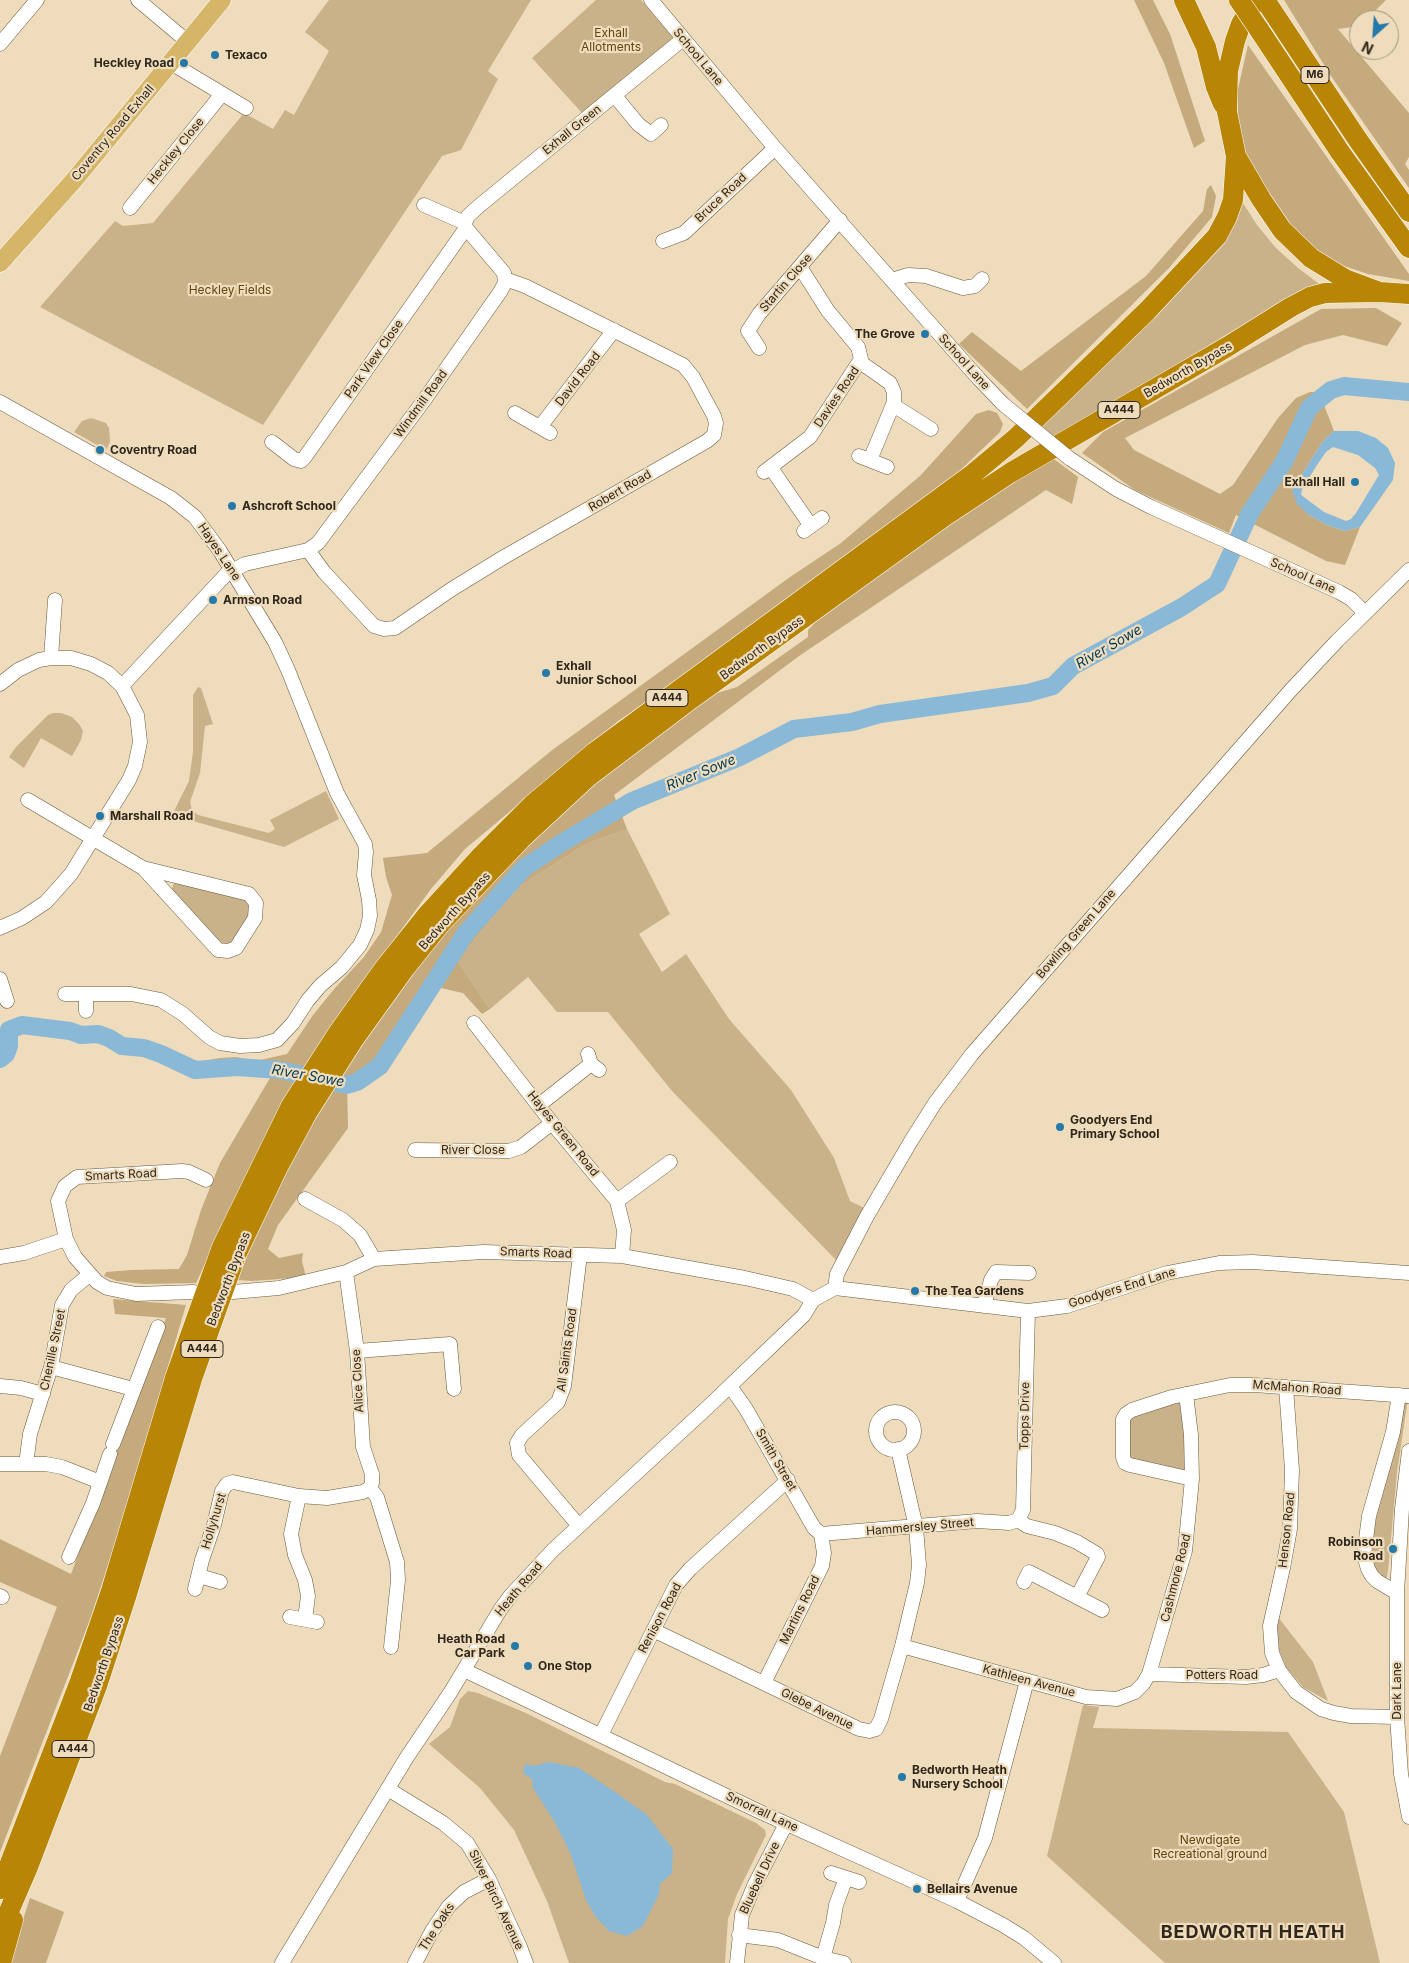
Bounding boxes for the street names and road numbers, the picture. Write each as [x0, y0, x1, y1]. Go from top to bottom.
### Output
street label: School Lane [670, 26, 726, 88]
road number: M6 [1301, 66, 1329, 84]
street label: Coventry Road Exhall [69, 82, 157, 184]
street label: Exhall Green [540, 102, 604, 158]
street label: Heckley Close [145, 115, 207, 187]
street label: Bruce Road [692, 170, 750, 226]
street label: Startin Close [757, 251, 815, 315]
street label: Park View Close [342, 317, 406, 401]
street label: School Lane [935, 331, 993, 393]
street label: Bedworth Bypass [1141, 339, 1235, 401]
street label: David Road [552, 349, 604, 409]
street label: Davies Road [811, 364, 863, 430]
street label: Windmill Road [391, 367, 451, 441]
road number: A444 [1098, 402, 1140, 418]
street label: Robert Road [586, 467, 654, 515]
street label: Hayes Lane [194, 520, 244, 584]
street label: School Lane [1268, 555, 1338, 597]
street label: Bedworth Bypass [717, 613, 807, 683]
road number: A444 [646, 690, 688, 706]
street label: Bedworth Bypass [416, 869, 494, 953]
street label: Bowling Green Lane [1033, 886, 1119, 982]
street label: Hayes Green Road [524, 1089, 602, 1179]
street label: River Close [441, 1143, 505, 1157]
street label: Smarts Road [85, 1166, 157, 1184]
street label: Bedworth Bypass [204, 1230, 254, 1328]
street label: Smarts Road [500, 1245, 572, 1261]
street label: Goodyers End Lane [1067, 1265, 1177, 1311]
street label: All Saints Road [554, 1307, 580, 1393]
street label: Chenille Street [37, 1308, 69, 1392]
road number: A444 [181, 1340, 223, 1358]
street label: Alice Close [349, 1349, 367, 1413]
street label: McMahon Road [1252, 1378, 1342, 1398]
street label: Topps Drive [1017, 1382, 1033, 1450]
street label: Smith Street [752, 1426, 800, 1494]
street label: Hollyhurst [199, 1491, 229, 1551]
street label: Henson Road [1276, 1491, 1298, 1569]
street label: Hammersley Street [865, 1515, 975, 1539]
street label: Cashmore Road [1158, 1532, 1194, 1624]
street label: Heath Road [492, 1559, 546, 1619]
street label: Martins Road [777, 1573, 823, 1647]
street label: Renison Road [635, 1580, 685, 1656]
street label: Bedworth Bypass [81, 1615, 127, 1713]
street label: Kathleen Avenue [981, 1662, 1077, 1700]
street label: Dark Lane [1390, 1662, 1404, 1720]
street label: Potters Road [1186, 1668, 1258, 1682]
street label: Glebe Avenue [778, 1685, 856, 1733]
road number: A444 [52, 1740, 94, 1758]
street label: Smorrall Lane [724, 1789, 800, 1835]
street label: Bluebell Drive [737, 1840, 783, 1916]
street label: Silver Birch Avenue [466, 1848, 526, 1952]
street label: The Oaks [416, 1900, 458, 1954]

